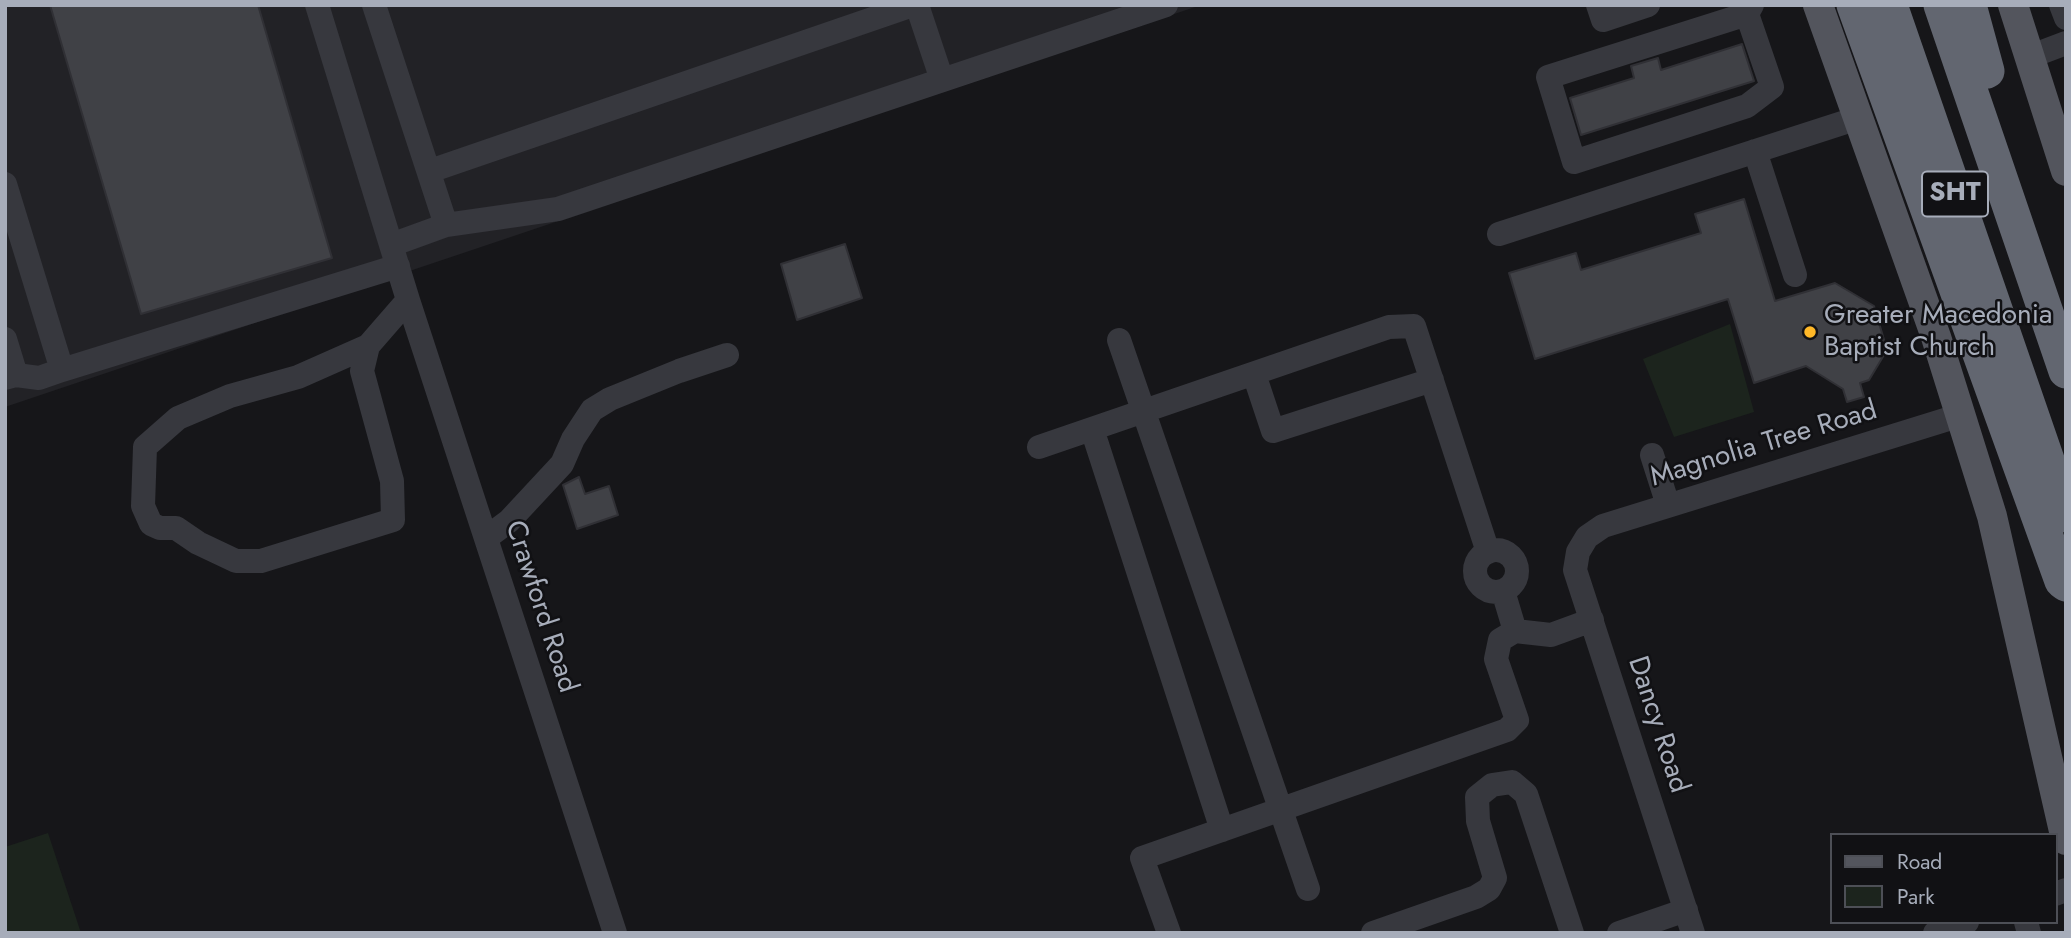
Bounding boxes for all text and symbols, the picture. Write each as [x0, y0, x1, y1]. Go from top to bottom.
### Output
road number: SHT [1922, 172, 1988, 216]
place label: Greater Macedonia Baptist Church [1824, 299, 2053, 365]
marker: Greater Macedonia Baptist Church [1802, 324, 1818, 340]
street label: Magnolia Tree Road [1647, 395, 1881, 495]
street label: Crawford Road [496, 517, 584, 697]
street label: Dancy Road [1619, 652, 1695, 798]
legend [1829, 833, 2057, 924]
text: Road [1897, 847, 1942, 877]
text: Park [1897, 882, 1934, 912]

